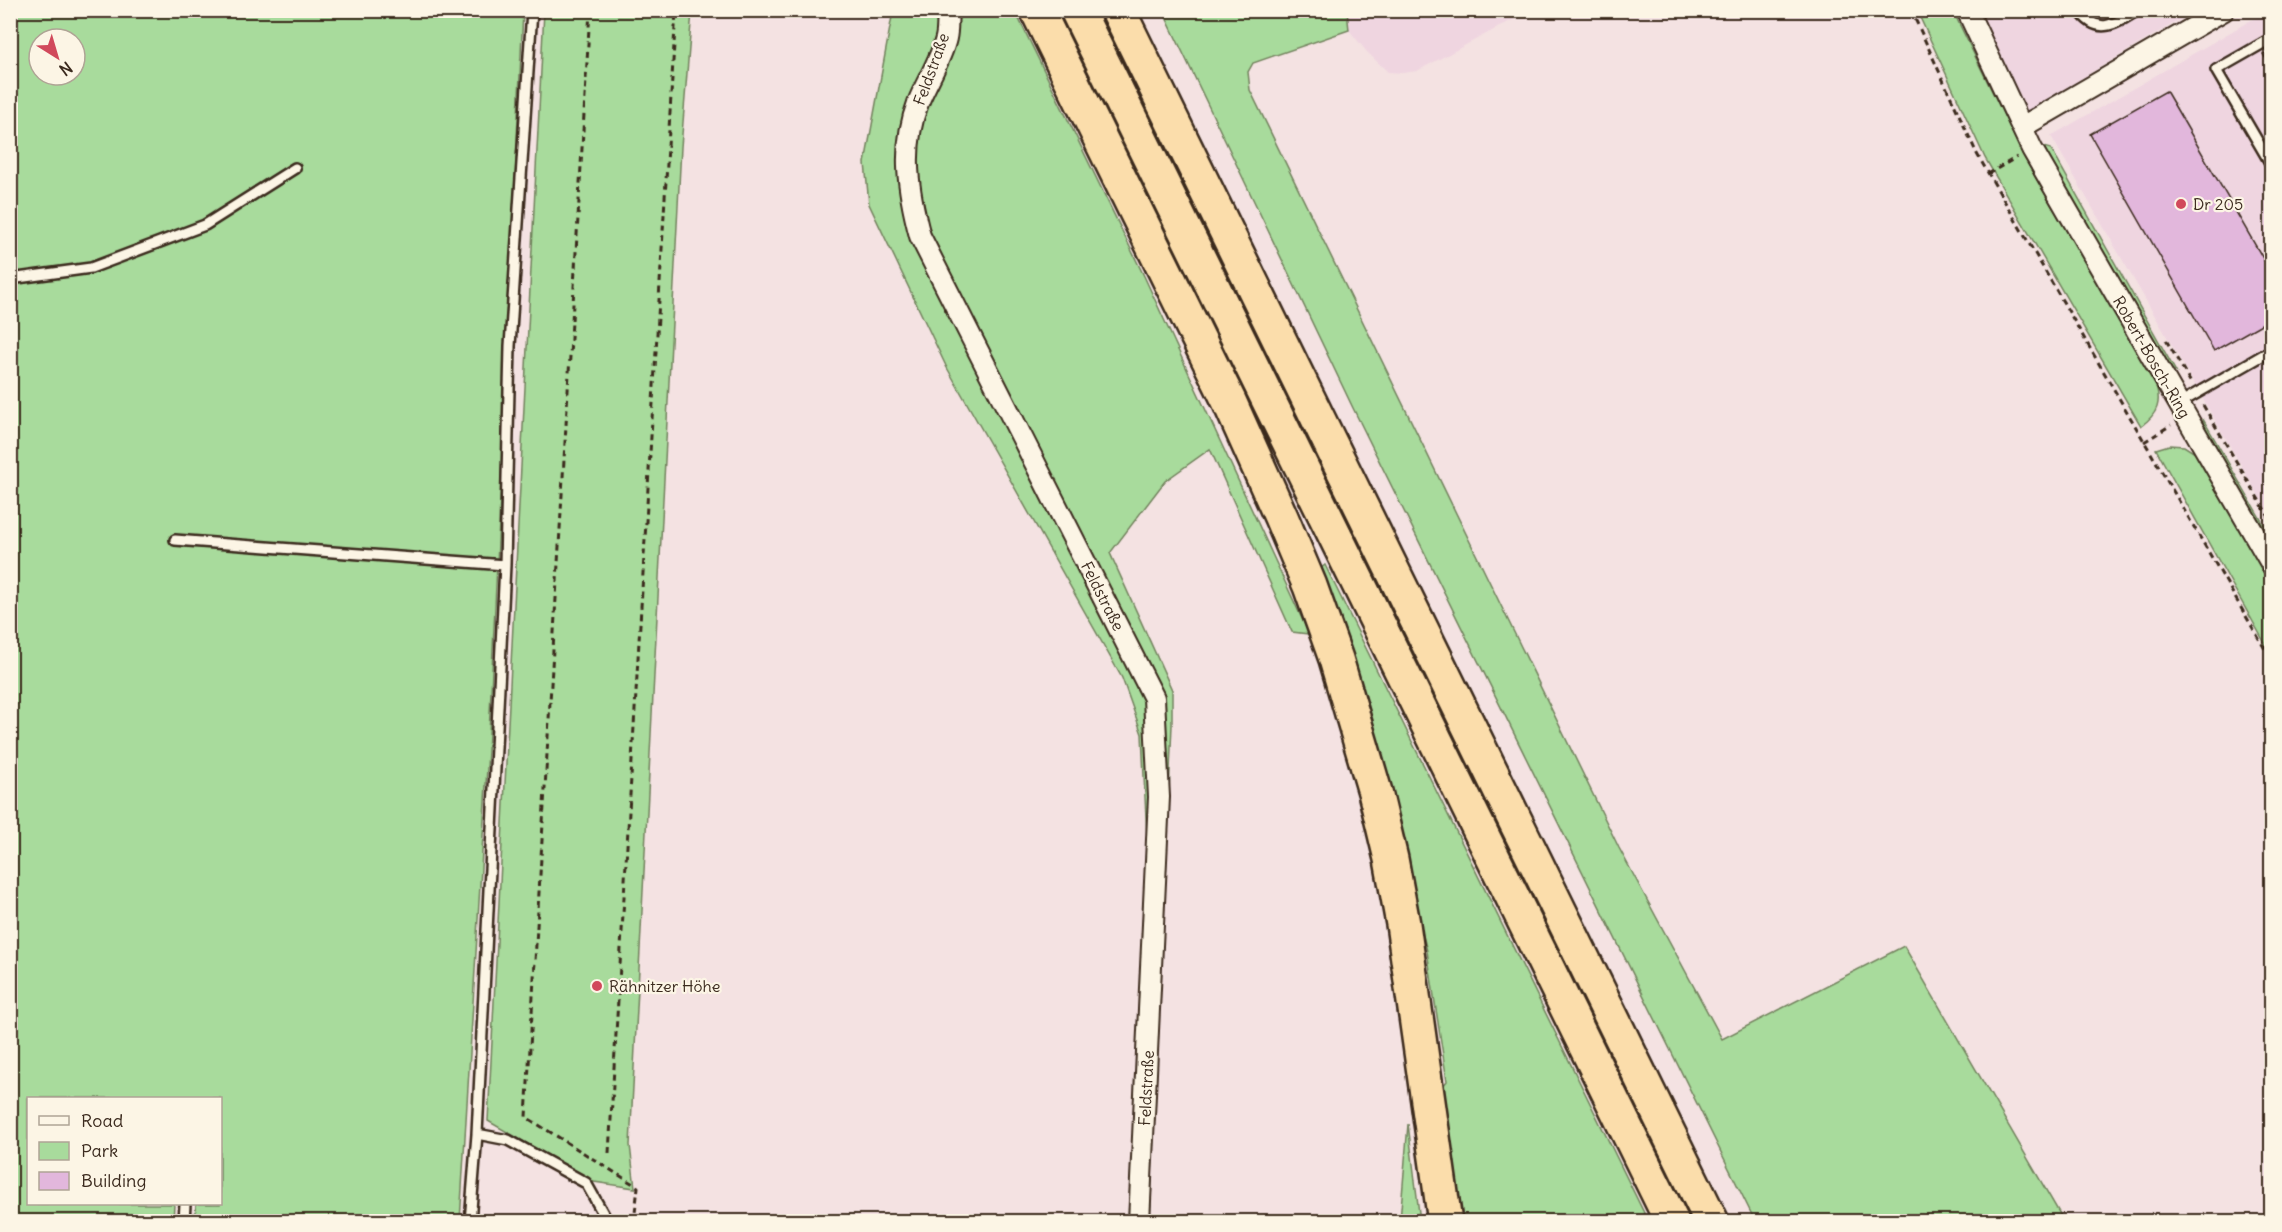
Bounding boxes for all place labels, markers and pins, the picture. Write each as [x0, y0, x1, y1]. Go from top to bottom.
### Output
place label: Dr 205 [2193, 194, 2243, 214]
marker: Dr 205 [2174, 197, 2188, 211]
place label: Rähnitzer Höhe [609, 976, 720, 996]
marker: Rähnitzer Höhe [590, 979, 604, 993]

